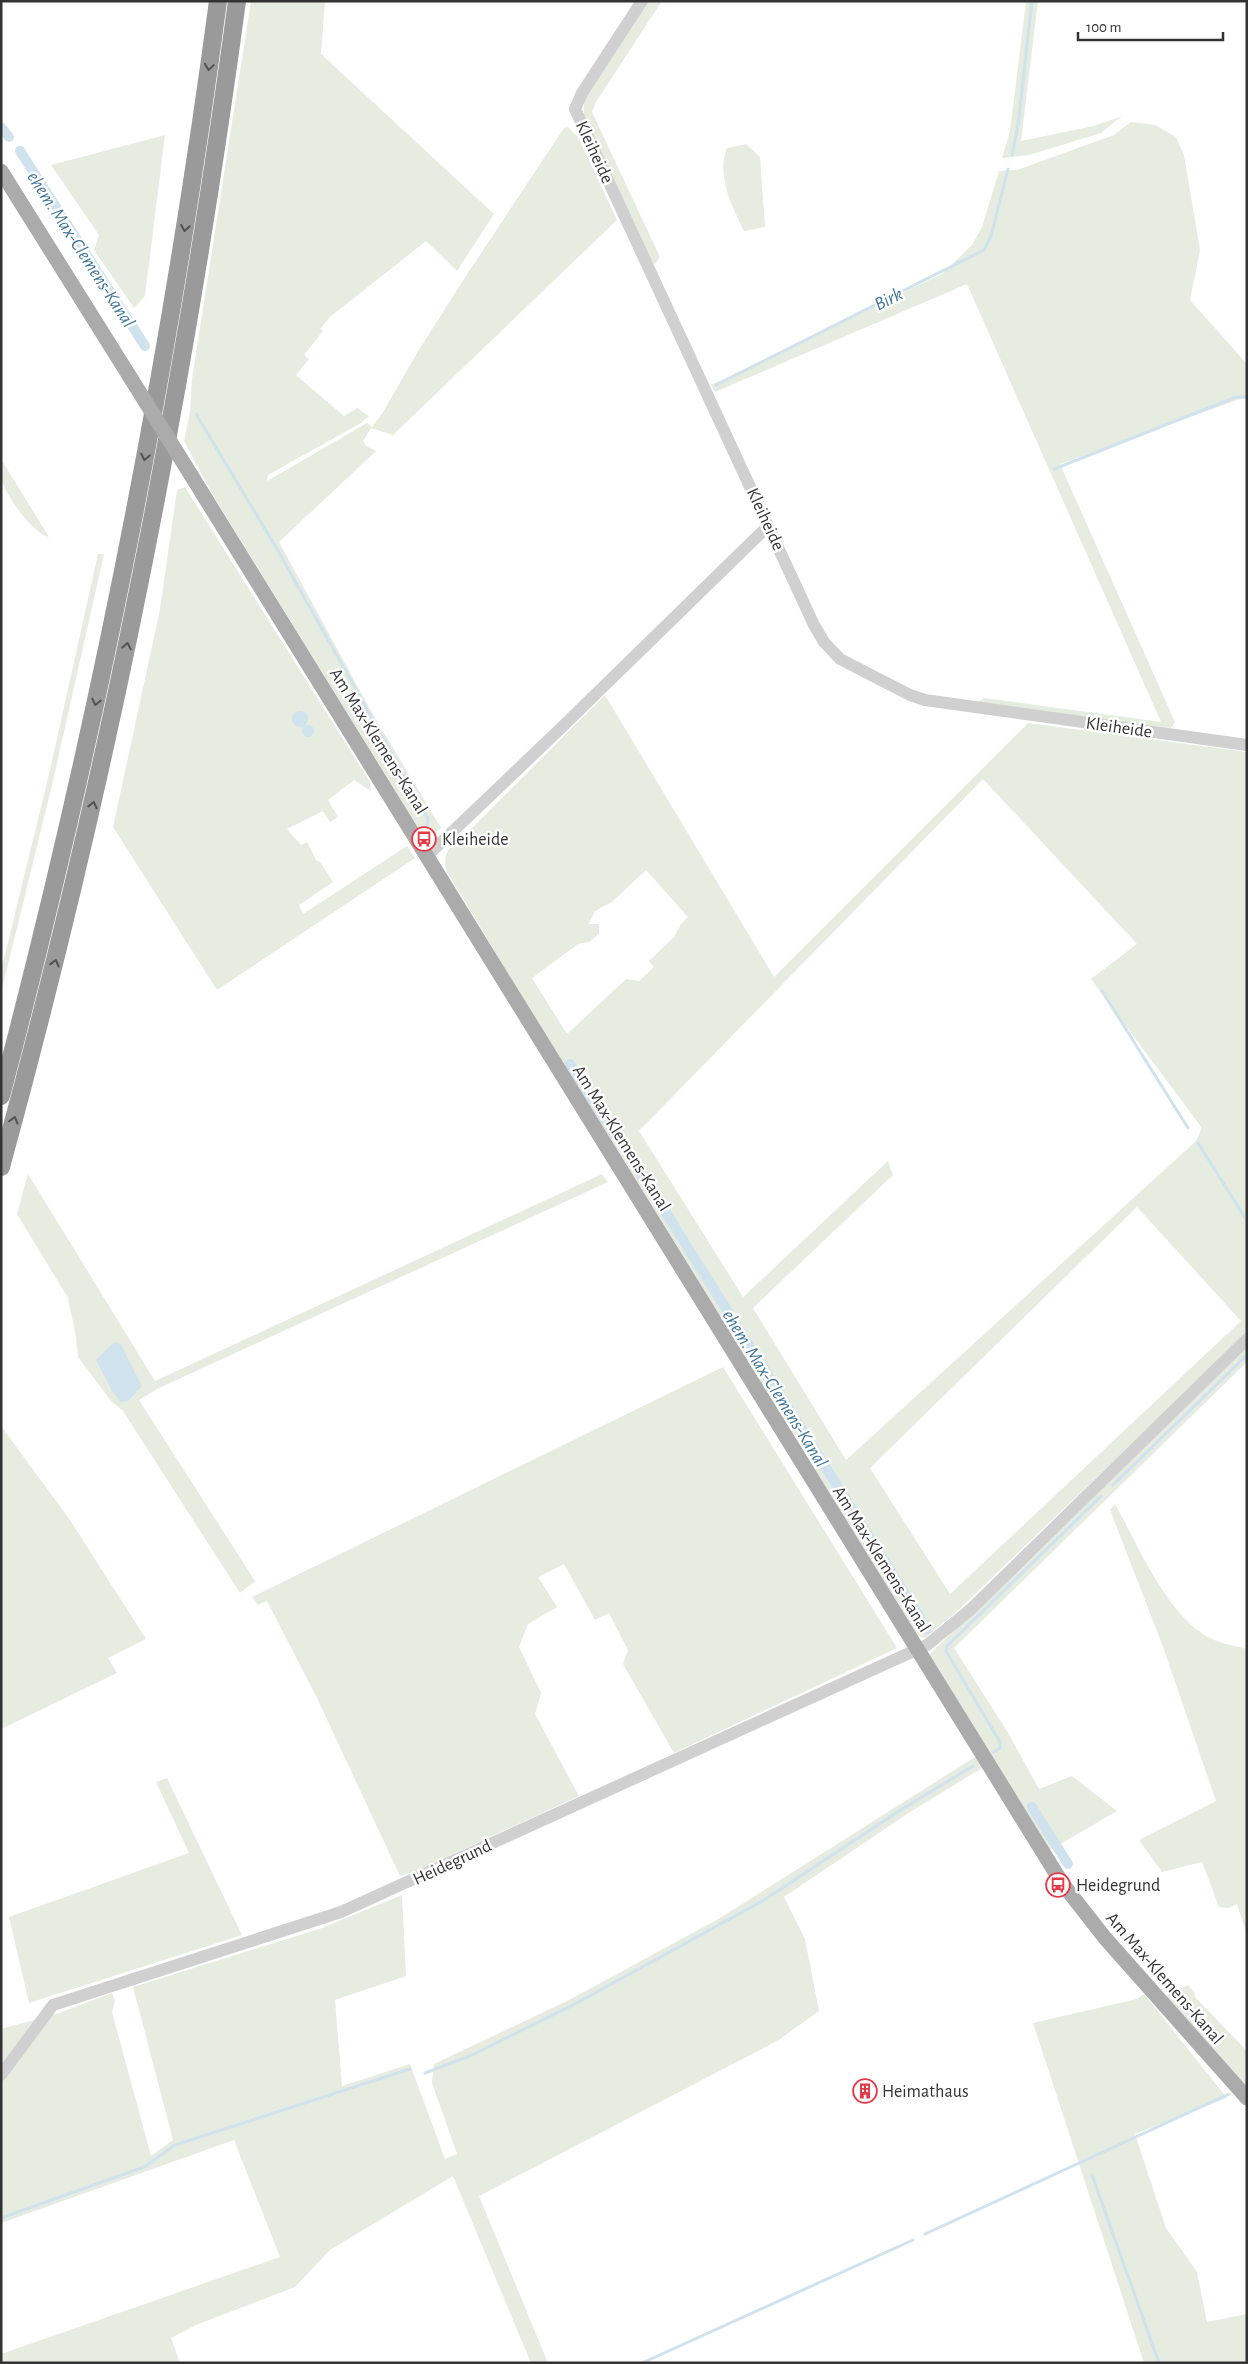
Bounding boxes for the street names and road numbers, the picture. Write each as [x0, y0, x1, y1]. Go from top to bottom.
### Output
street label: Kleiheide [572, 118, 616, 186]
street label: Kleiheide [743, 485, 787, 553]
street label: Am Max-Klemens-Kanal [326, 665, 430, 818]
street label: Kleiheide [1085, 714, 1153, 742]
street label: Am Max-Klemens-Kanal [569, 1062, 673, 1215]
street label: Am Max-Klemens-Kanal [829, 1483, 933, 1636]
street label: Heidegrund [410, 1837, 494, 1889]
street label: Am Max-Klemens-Kanal [1102, 1909, 1226, 2048]

